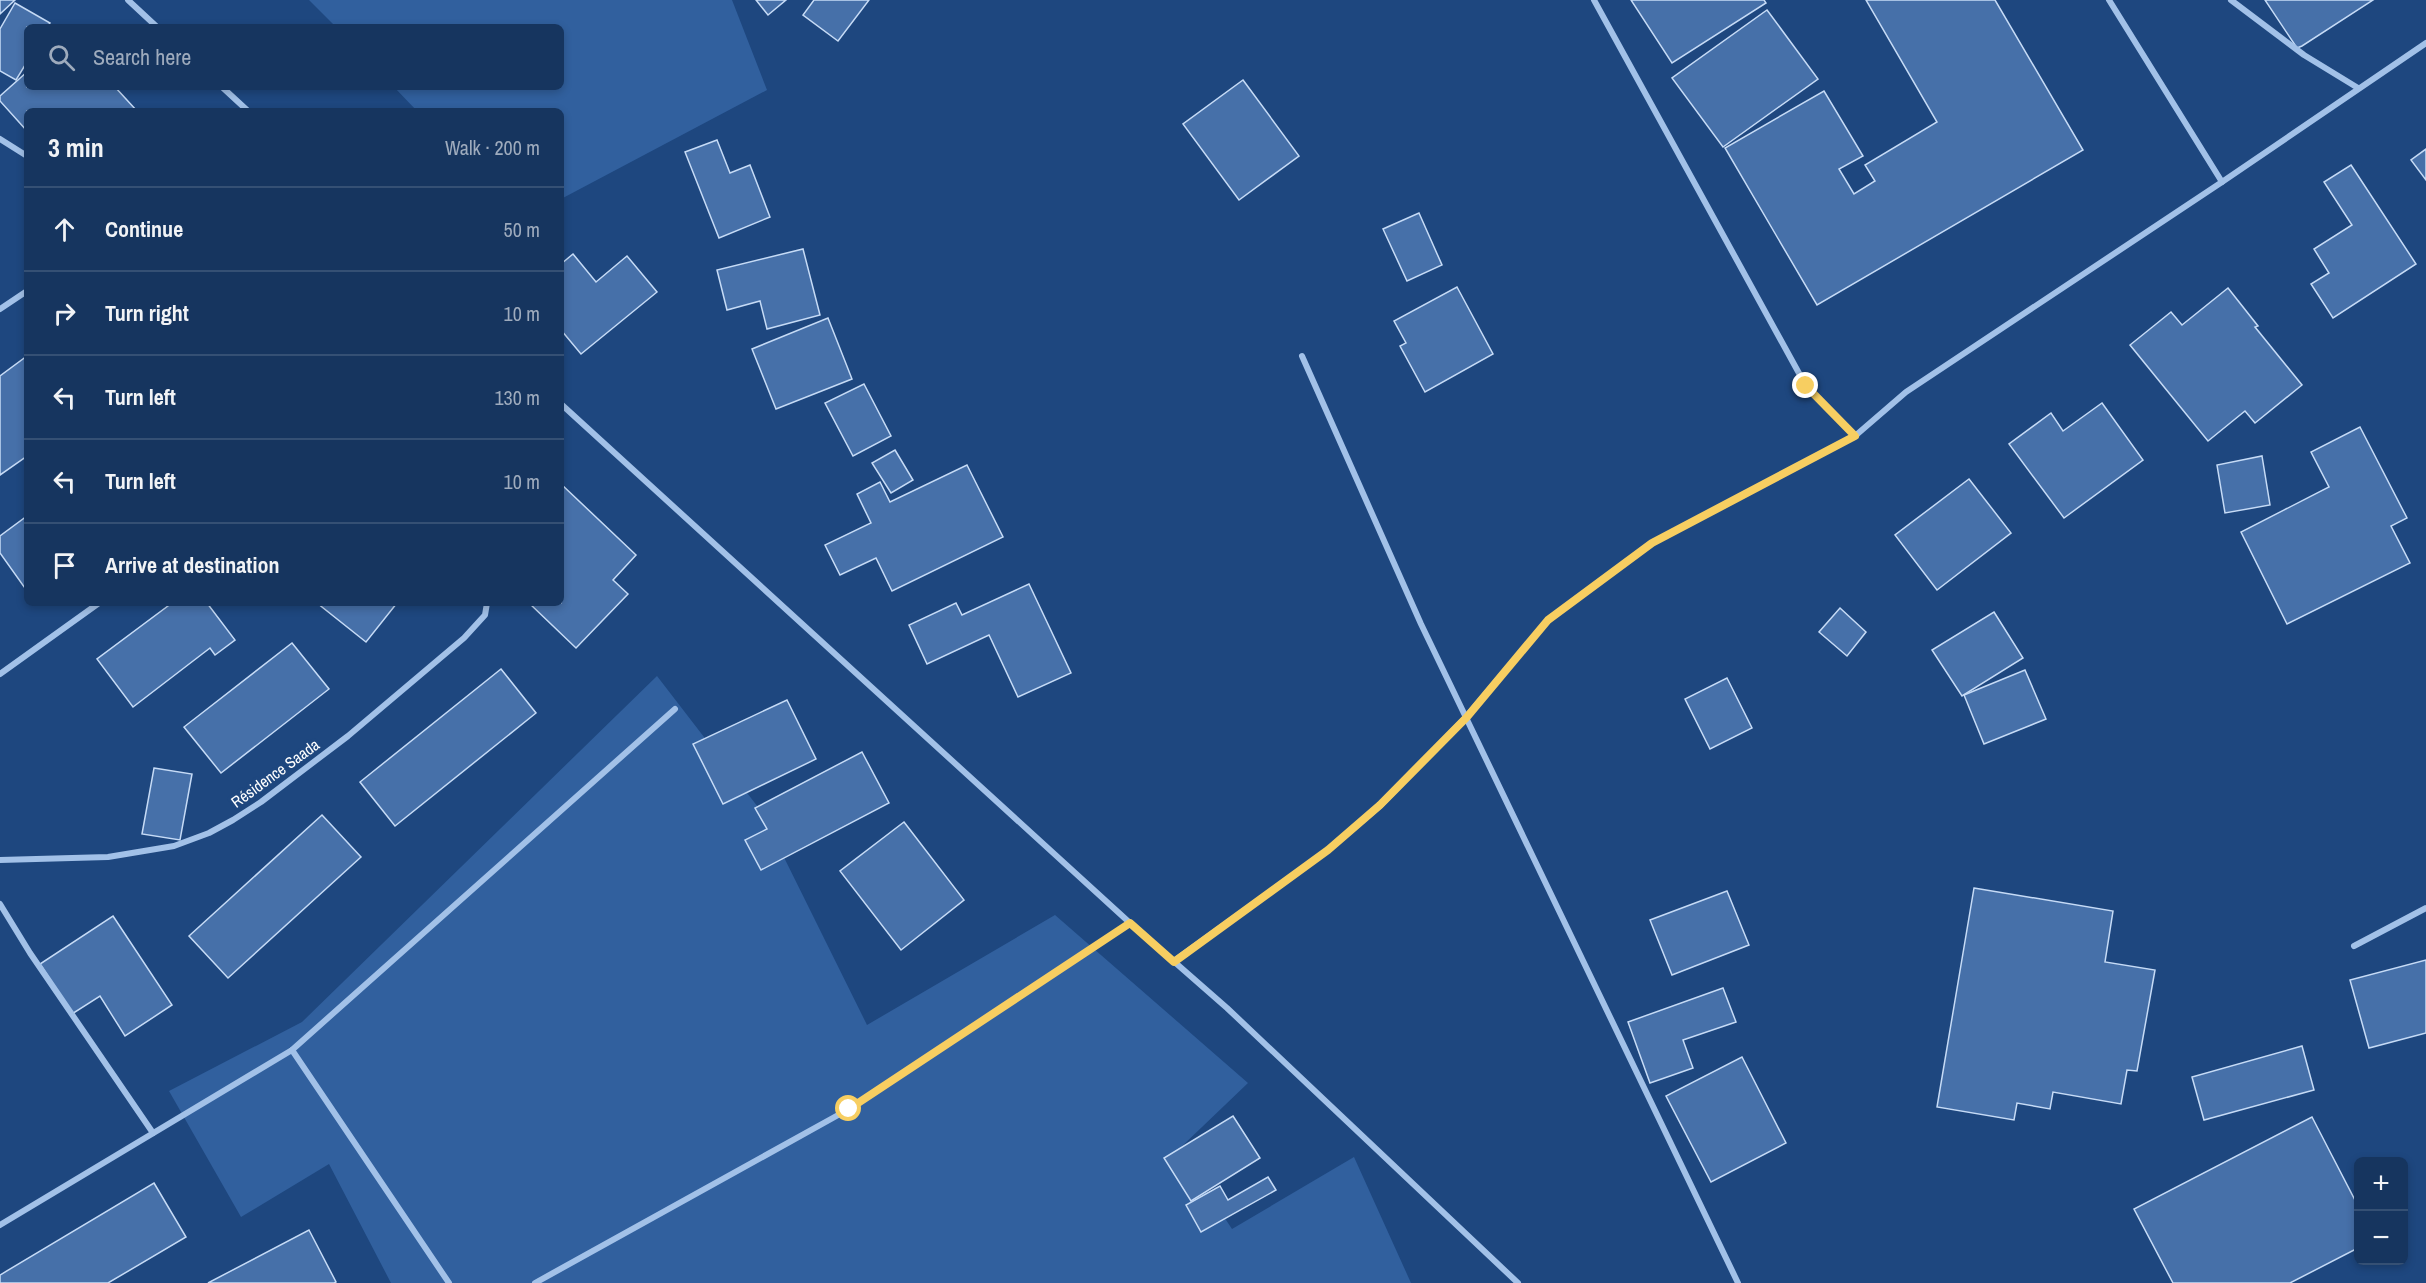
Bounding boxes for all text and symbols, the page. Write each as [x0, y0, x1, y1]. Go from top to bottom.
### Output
search box [24, 24, 564, 90]
icon: search [45, 41, 78, 74]
text: Search here [93, 42, 191, 72]
text: 3 min [48, 130, 104, 165]
text: Walk · 200 m [445, 134, 540, 161]
icon: ahead [48, 213, 81, 246]
text: Continue [105, 214, 183, 244]
text: 50 m [504, 216, 540, 243]
icon: right [48, 297, 81, 330]
text: Turn right [105, 298, 189, 328]
text: 10 m [504, 300, 540, 327]
route end [1792, 372, 1818, 398]
icon: left [48, 381, 81, 414]
text: Turn left [105, 382, 176, 412]
text: 130 m [494, 384, 540, 411]
icon: left [48, 465, 81, 498]
text: Turn left [105, 466, 176, 496]
text: 10 m [504, 468, 540, 495]
icon: arrive [48, 549, 81, 582]
text: Arrive at destination [105, 550, 279, 580]
street label: Résidence Saada [226, 733, 324, 813]
route start [835, 1095, 861, 1121]
map controls [2354, 1157, 2408, 1265]
button: + [2354, 1157, 2408, 1211]
button: − [2354, 1211, 2408, 1265]

